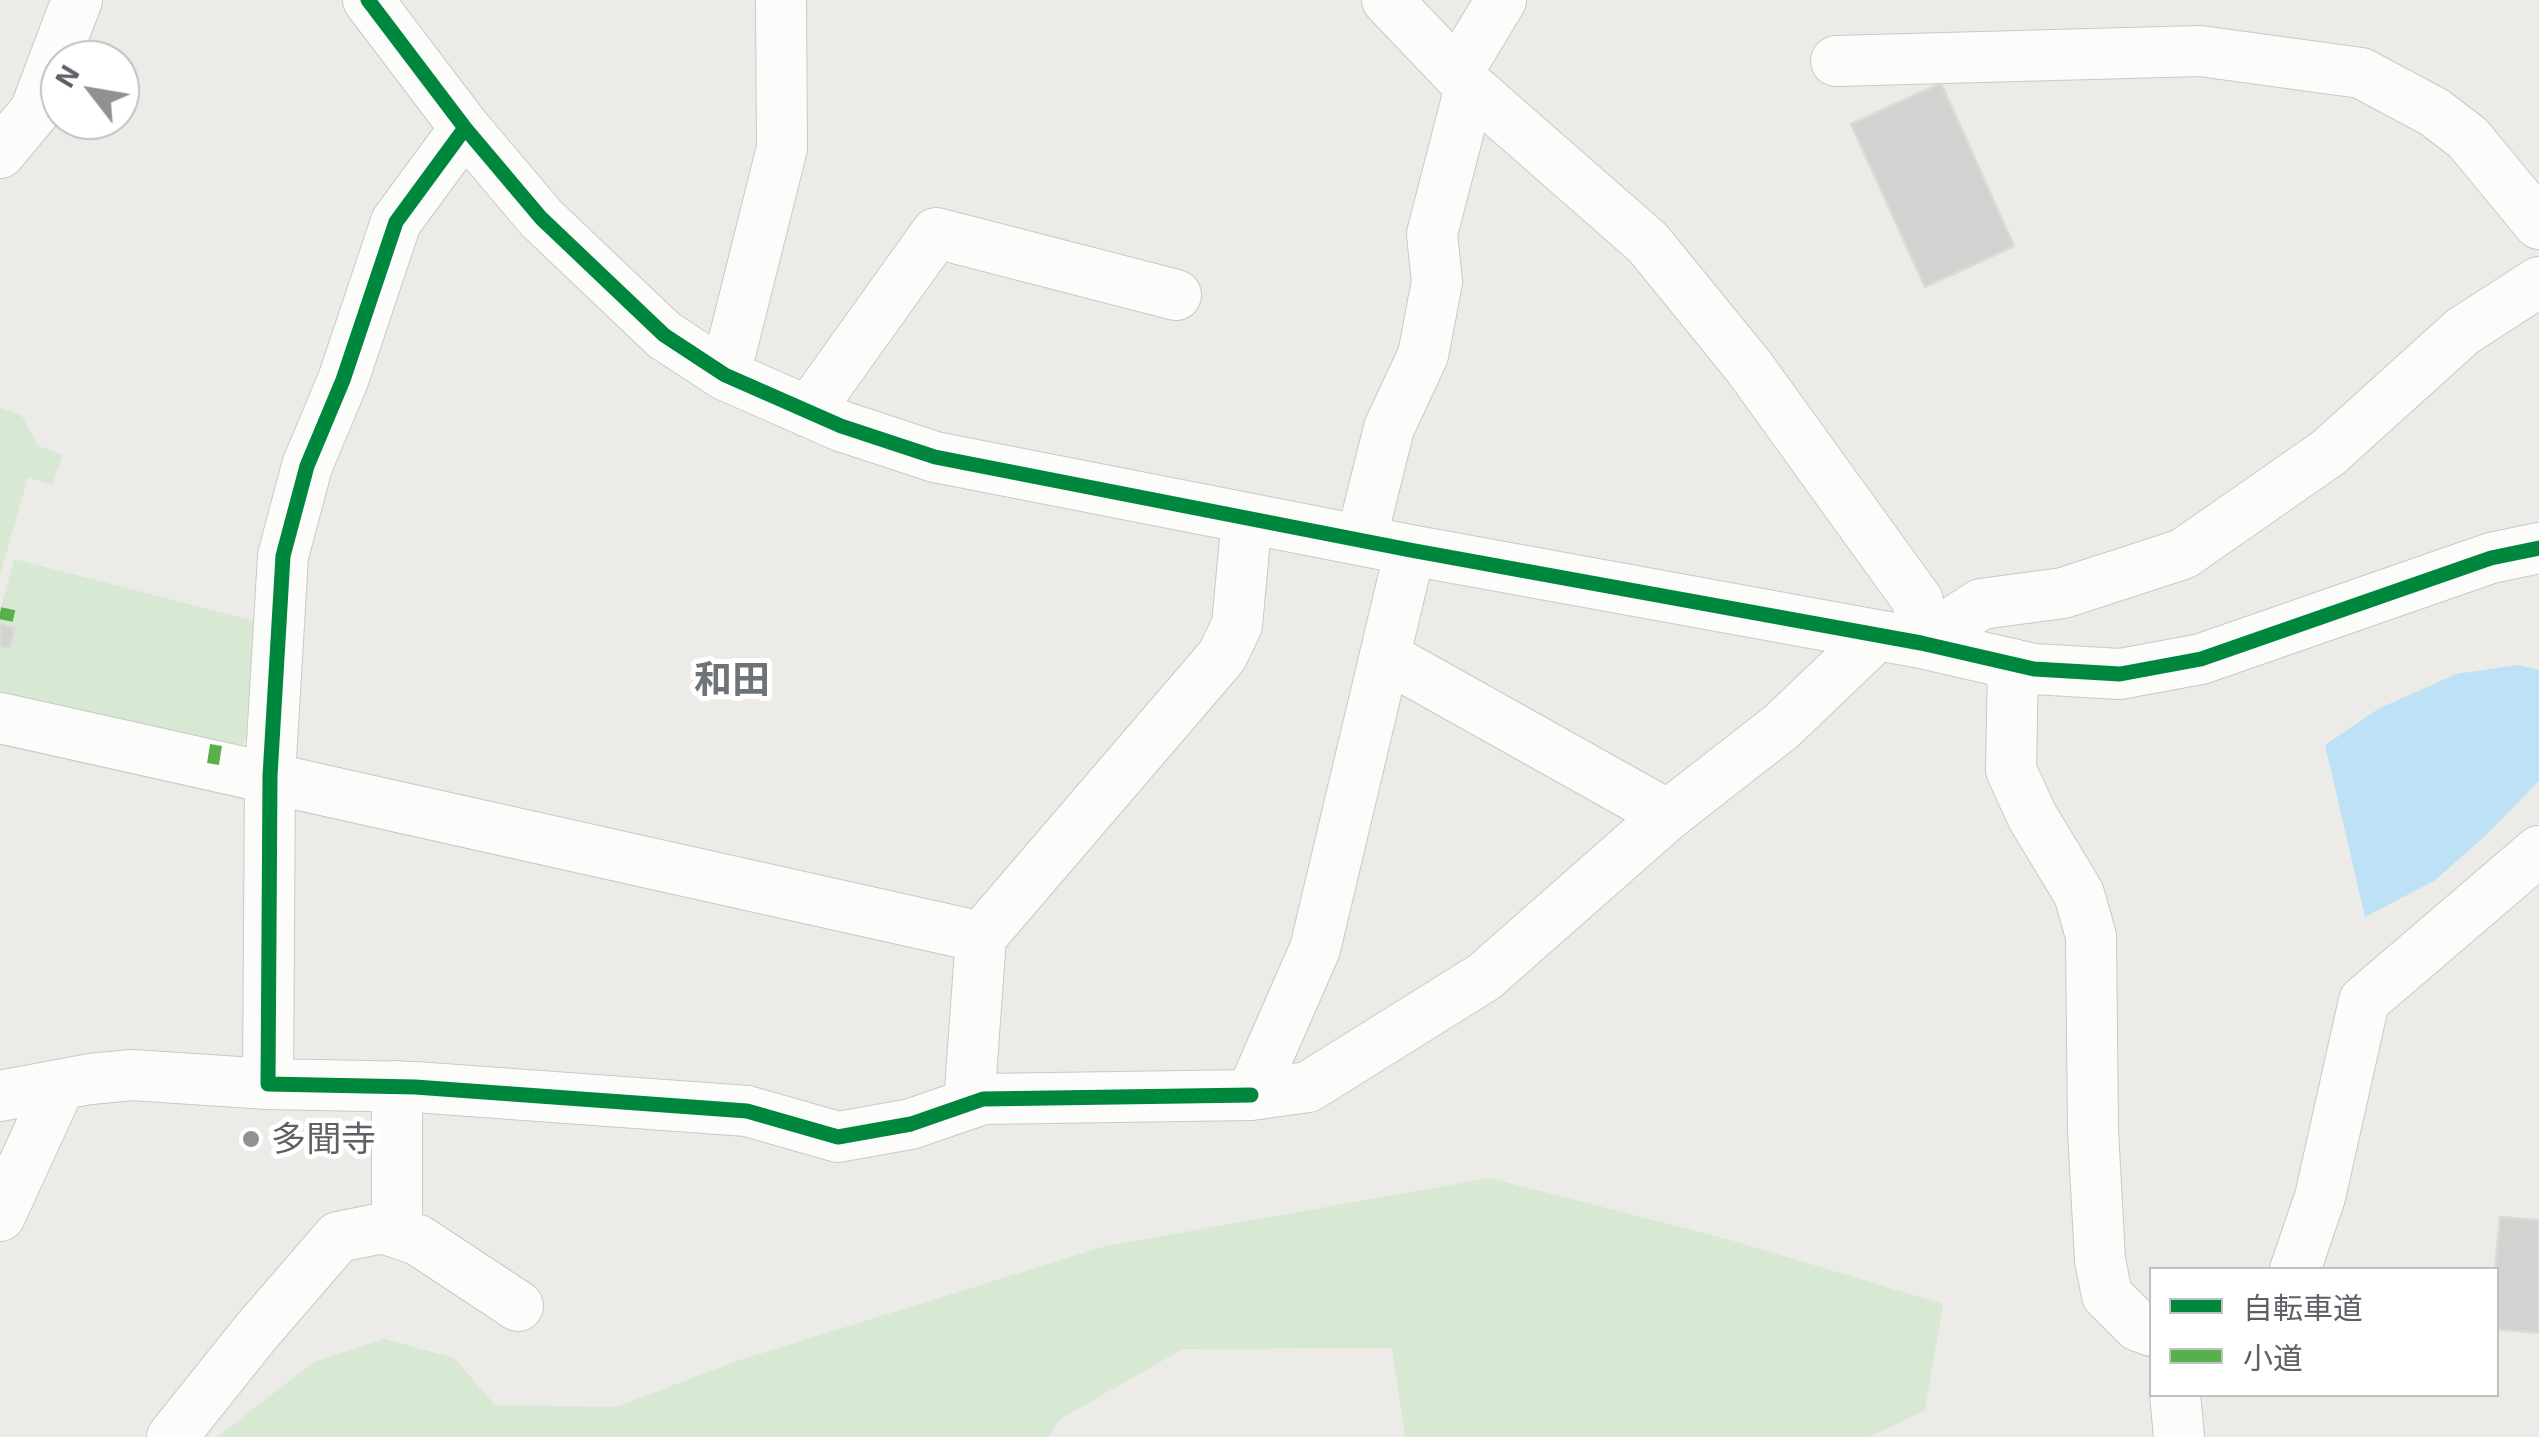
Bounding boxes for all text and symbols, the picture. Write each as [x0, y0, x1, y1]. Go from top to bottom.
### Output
north arrow [40, 40, 140, 140]
text: N [46, 58, 86, 93]
district label: 和田 [694, 657, 770, 703]
place label: 多聞寺 [271, 1118, 376, 1160]
marker: 多聞寺 [240, 1128, 262, 1150]
legend [2149, 1267, 2499, 1397]
text: 自転車道 [2243, 1289, 2363, 1325]
text: 小道 [2243, 1339, 2303, 1375]

